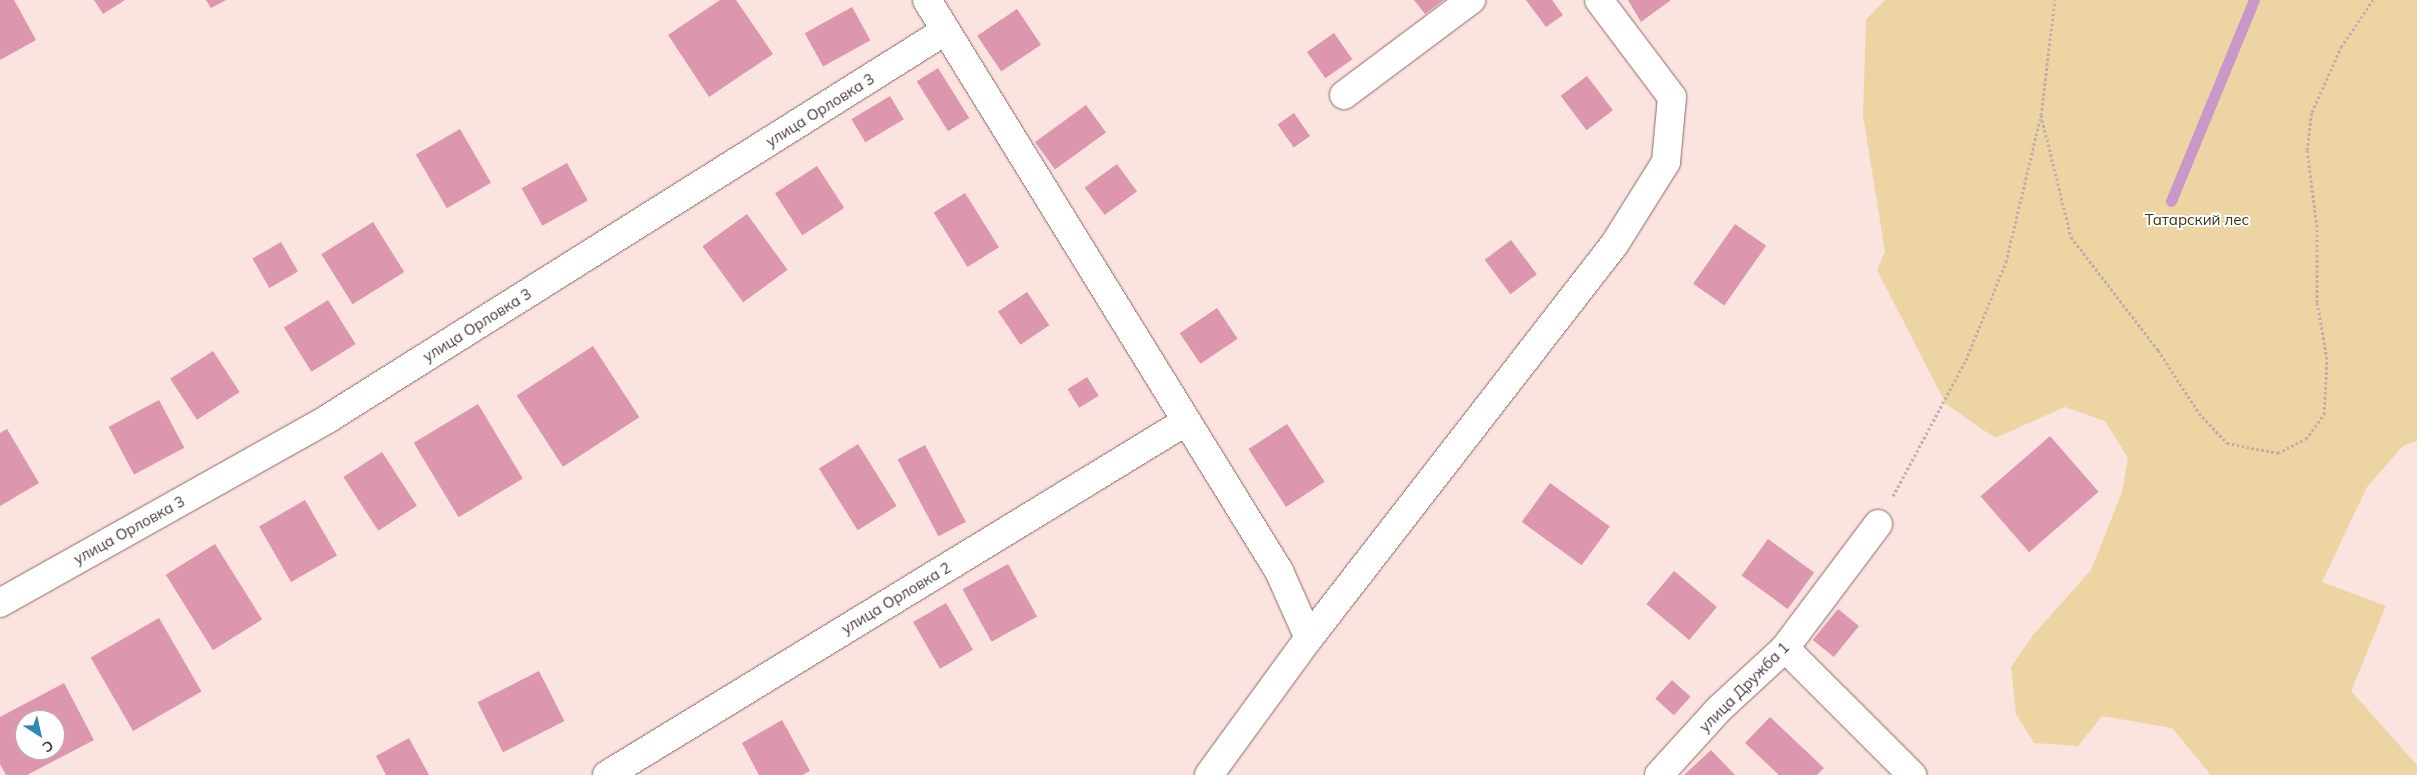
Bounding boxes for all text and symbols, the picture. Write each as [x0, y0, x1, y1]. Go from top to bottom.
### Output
street label: улица Орловка 3 [763, 69, 877, 151]
park label: Татарский лес [2145, 211, 2249, 229]
street label: улица Орловка 3 [420, 284, 534, 366]
street label: улица Орловка 3 [70, 492, 188, 568]
street label: улица Орловка 2 [838, 558, 954, 638]
street label: улица Дружба 1 [1695, 638, 1793, 736]
north arrow [15, 710, 65, 760]
text: С [39, 736, 57, 757]

